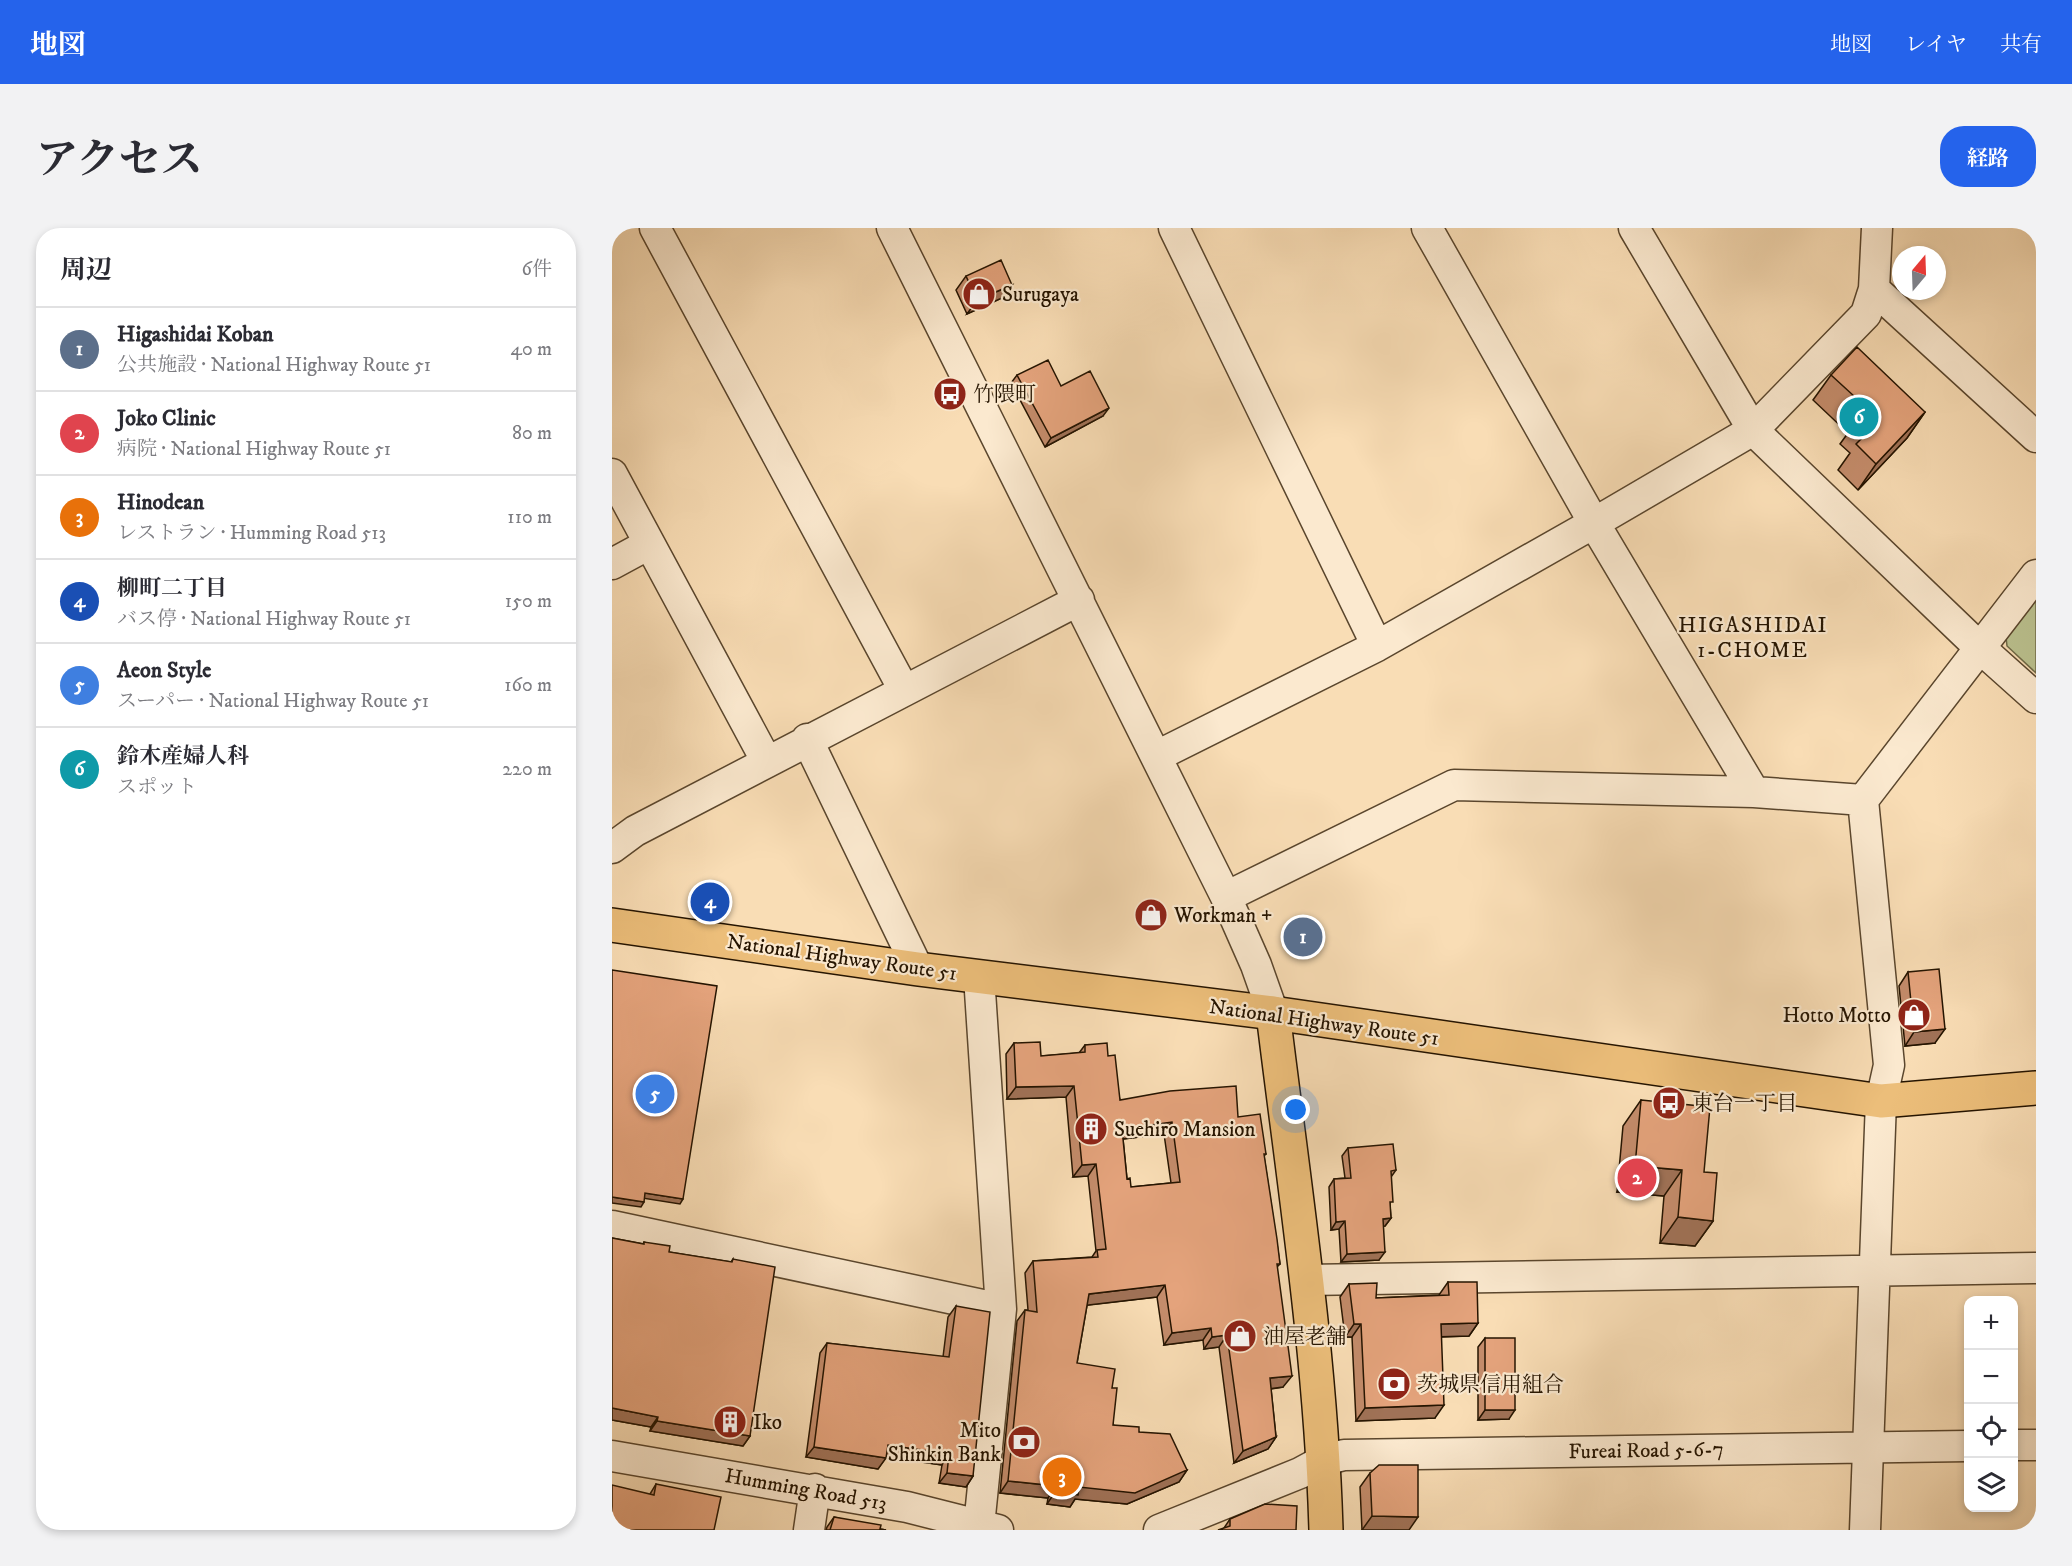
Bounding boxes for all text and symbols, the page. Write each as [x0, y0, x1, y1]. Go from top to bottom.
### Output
text: 地図 [30, 28, 86, 63]
text: 地図 [1830, 32, 1872, 58]
text: レイヤ [1905, 32, 1967, 58]
text: 共有 [2000, 32, 2042, 58]
button: 経路 [1940, 126, 2036, 187]
text: アクセス [36, 135, 203, 187]
north arrow [1892, 246, 1946, 300]
text: 周辺 [60, 254, 112, 287]
text: 6件 [522, 257, 552, 282]
shop icon: Surugaya [961, 276, 997, 312]
place label: Surugaya [1002, 282, 1079, 308]
text: Higashidai Koban [117, 321, 274, 348]
text: 1 [76, 337, 83, 362]
text: 40 m [510, 337, 552, 362]
text: 公共施設 · National Highway Route 51 [117, 353, 431, 378]
bus stop icon: 竹隈町 [932, 376, 968, 412]
place label: 竹隈町 [973, 382, 1036, 408]
pin: 6 [1840, 394, 1878, 440]
text: Joko Clinic [117, 405, 216, 432]
text: 2 [75, 421, 84, 446]
text: 80 m [512, 421, 552, 446]
text: 病院 · National Highway Route 51 [117, 437, 391, 462]
text: Hinodean [117, 489, 204, 516]
text: 3 [76, 505, 83, 530]
text: 110 m [507, 505, 552, 530]
text: レストラン · Humming Road 513 [117, 521, 386, 546]
text: 柳町二丁目 [117, 575, 227, 602]
text: 4 [74, 589, 85, 614]
text: 150 m [505, 589, 552, 614]
text: バス停 · National Highway Route 51 [117, 607, 411, 632]
district label: HIGASHIDAI 1-CHOME [1678, 612, 1828, 664]
text: Aeon Style [117, 657, 211, 684]
text: 5 [75, 673, 84, 698]
text: 160 m [504, 673, 552, 698]
text: スーパー · National Highway Route 51 [117, 689, 429, 714]
text: 鈴木産婦人科 [117, 743, 249, 770]
text: 6 [74, 757, 85, 782]
text: 220 m [502, 757, 552, 782]
text: スポット [117, 775, 197, 800]
pin: 4 [690, 880, 730, 924]
shop icon: Workman + [1133, 897, 1169, 933]
place label: Workman + [1173, 903, 1273, 929]
pin: 1 [1284, 914, 1322, 960]
street label: National Highway Route 51 [725, 929, 958, 987]
street label: National Highway Route 51 [1207, 994, 1440, 1052]
shop icon: Hotto Motto [1896, 997, 1932, 1033]
place label: Hotto Motto [1783, 1003, 1891, 1029]
pin: 5 [636, 1072, 675, 1116]
bus stop icon: 東台一丁目 [1651, 1085, 1687, 1121]
place label: 東台一丁目 [1692, 1091, 1797, 1117]
your location [1281, 1095, 1310, 1124]
building icon: Suehiro Mansion [1073, 1111, 1109, 1147]
place label: Suehiro Mansion [1114, 1117, 1256, 1143]
pin: 2 [1618, 1156, 1656, 1200]
map controls [1964, 1296, 2018, 1512]
button: + [1964, 1296, 2018, 1350]
shop icon: 油屋老舗 [1222, 1318, 1258, 1354]
place label: 油屋老舗 [1263, 1324, 1347, 1350]
button: − [1964, 1350, 2018, 1404]
bank icon: 茨城県信用組合 [1376, 1366, 1412, 1402]
place label: 茨城県信用組合 [1417, 1372, 1564, 1398]
building icon: Iko [712, 1404, 748, 1440]
button: locate [1964, 1404, 2018, 1458]
place label: Iko [753, 1410, 782, 1436]
place label: Mito Shinkin Bank [888, 1418, 1002, 1468]
bank icon: Mito Shinkin Bank [1006, 1424, 1042, 1460]
street label: Fureai Road 5-6-7 [1568, 1437, 1724, 1465]
pin: 3 [1042, 1454, 1082, 1500]
button: layers [1964, 1458, 2018, 1512]
street label: Humming Road 513 [723, 1463, 889, 1517]

